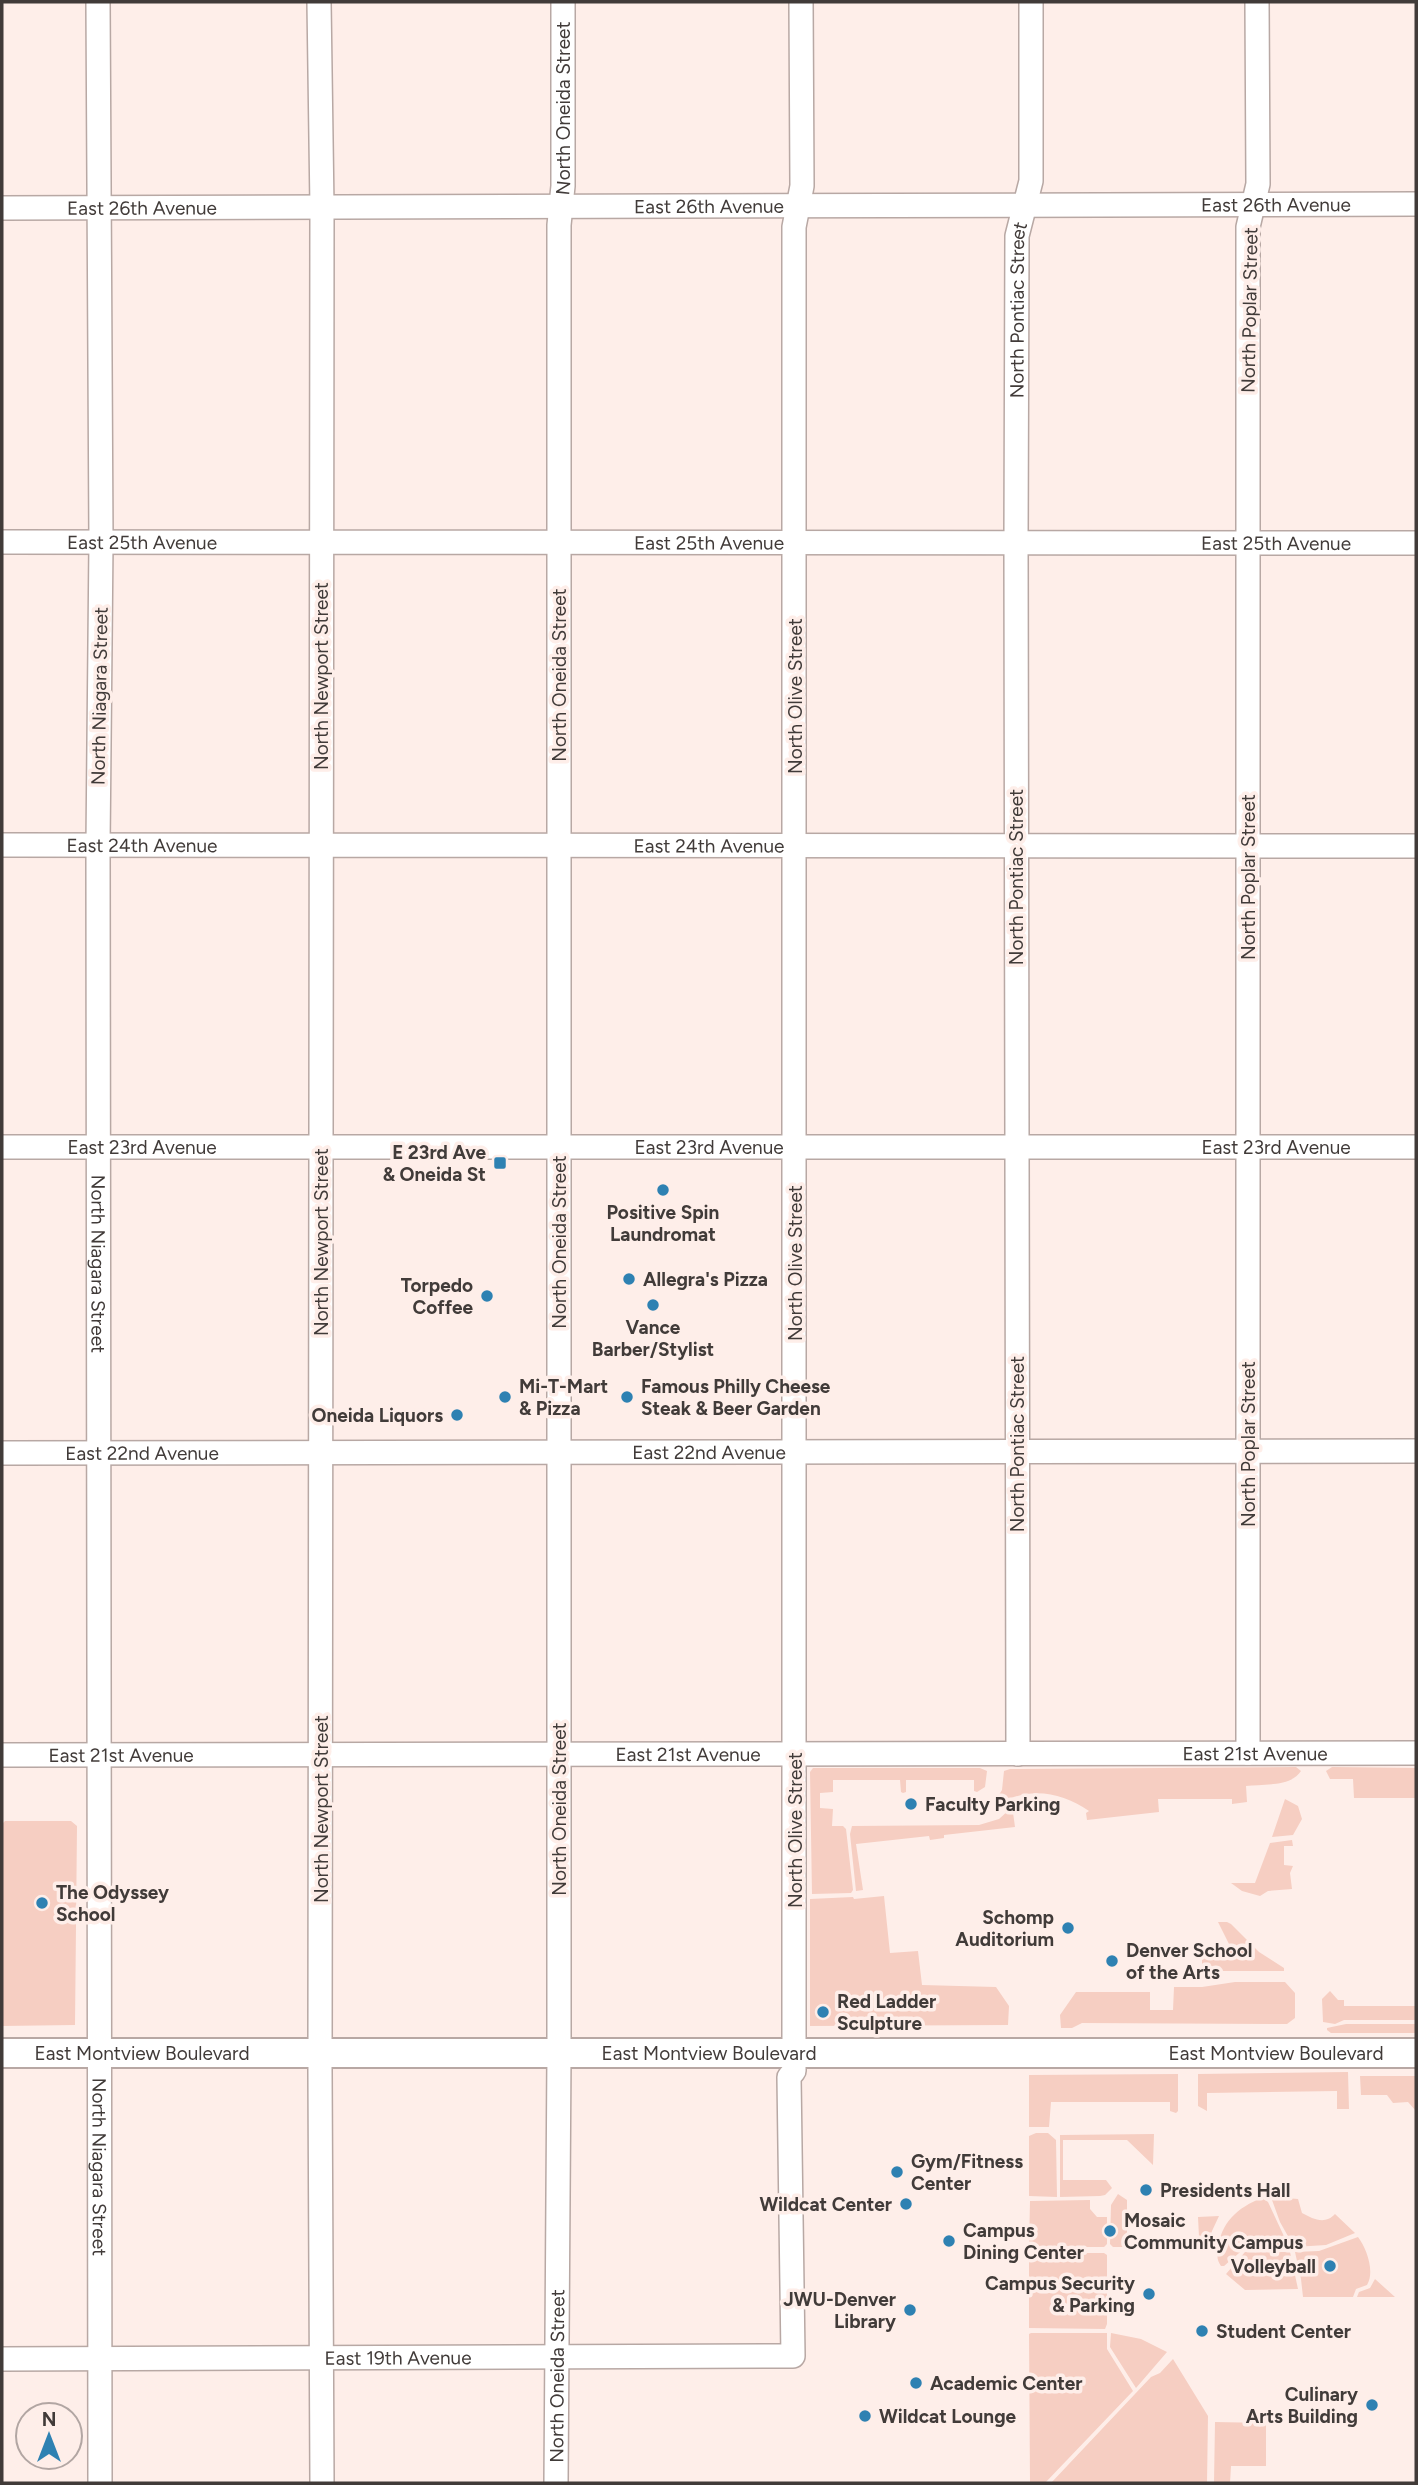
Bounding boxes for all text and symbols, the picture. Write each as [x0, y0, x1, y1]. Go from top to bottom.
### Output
street label: North Oneida Street [551, 21, 576, 196]
street label: East 26th Avenue [1201, 193, 1351, 217]
street label: East 26th Avenue [634, 195, 784, 218]
street label: East 26th Avenue [67, 196, 217, 220]
street label: North Pontiac Street [1005, 219, 1032, 398]
street label: North Poplar Street [1237, 227, 1262, 393]
street label: East 25th Avenue [67, 531, 217, 554]
street label: East 25th Avenue [634, 531, 784, 555]
street label: East 25th Avenue [1201, 532, 1351, 555]
street label: North Newport Street [310, 582, 333, 770]
street label: North Oneida Street [548, 588, 571, 762]
street label: North Niagara Street [86, 607, 113, 785]
street label: North Olive Street [784, 618, 807, 774]
street label: North Pontiac Street [1005, 789, 1028, 965]
street label: North Poplar Street [1237, 794, 1260, 960]
street label: East 24th Avenue [67, 834, 217, 857]
street label: East 24th Avenue [634, 834, 784, 858]
street label: East 23rd Avenue [67, 1136, 217, 1159]
street label: East 23rd Avenue [634, 1136, 784, 1159]
street label: East 23rd Avenue [1201, 1136, 1351, 1159]
place label: E 23rd Ave & Oneida St [383, 1141, 486, 1186]
street label: North Newport Street [310, 1148, 333, 1336]
marker: E 23rd Ave & Oneida St [492, 1155, 508, 1171]
street label: North Oneida Street [548, 1155, 571, 1329]
street label: North Niagara Street [86, 1175, 110, 1353]
marker: Positive Spin Laundromat [655, 1182, 671, 1198]
street label: North Olive Street [784, 1185, 807, 1341]
place label: Positive Spin Laundromat [607, 1201, 719, 1246]
place label: Allegra's Pizza [643, 1268, 768, 1291]
marker: Allegra's Pizza [621, 1271, 637, 1287]
place label: Torpedo Coffee [401, 1274, 473, 1319]
marker: Torpedo Coffee [479, 1288, 495, 1304]
marker: Vance Barber/Stylist [645, 1297, 661, 1313]
place label: Vance Barber/Stylist [592, 1316, 715, 1361]
street label: North Pontiac Street [1006, 1356, 1029, 1532]
street label: North Poplar Street [1237, 1361, 1260, 1527]
place label: Mi-T-Mart & Pizza [519, 1375, 608, 1420]
place label: Famous Philly Cheese Steak & Beer Garden [641, 1375, 831, 1420]
marker: Mi-T-Mart & Pizza [497, 1389, 513, 1405]
marker: Famous Philly Cheese Steak & Beer Garden [619, 1389, 635, 1405]
place label: Oneida Liquors [311, 1404, 443, 1427]
marker: Oneida Liquors [449, 1407, 465, 1423]
street label: East 22nd Avenue [632, 1441, 786, 1464]
street label: East 22nd Avenue [65, 1442, 219, 1465]
street label: North Newport Street [310, 1715, 333, 1903]
street label: North Oneida Street [548, 1722, 571, 1896]
street label: East 21st Avenue [1182, 1742, 1328, 1765]
street label: East 21st Avenue [615, 1743, 761, 1766]
street label: East 21st Avenue [48, 1744, 194, 1767]
street label: North Olive Street [784, 1752, 807, 1908]
place label: Faculty Parking [925, 1793, 1060, 1816]
marker: Faculty Parking [903, 1796, 919, 1812]
place label: The Odyssey School [56, 1881, 169, 1926]
marker: The Odyssey School [34, 1895, 50, 1911]
place label: Schomp Auditorium [955, 1906, 1054, 1951]
marker: Schomp Auditorium [1060, 1920, 1076, 1936]
place label: Denver School of the Arts [1126, 1939, 1252, 1984]
marker: Denver School of the Arts [1104, 1953, 1120, 1969]
place label: Red Ladder Sculpture [837, 1990, 936, 2035]
marker: Red Ladder Sculpture [815, 2004, 831, 2020]
street label: East Montview Boulevard [34, 2042, 250, 2065]
street label: East Montview Boulevard [601, 2042, 817, 2065]
street label: East Montview Boulevard [1168, 2042, 1384, 2065]
street label: North Niagara Street [88, 2078, 111, 2256]
place label: Gym/Fitness Center [911, 2150, 1023, 2195]
marker: Gym/Fitness Center [889, 2164, 905, 2180]
place label: Presidents Hall [1160, 2179, 1290, 2202]
marker: Presidents Hall [1138, 2182, 1154, 2198]
place label: Wildcat Center [759, 2193, 892, 2216]
marker: Wildcat Center [898, 2196, 914, 2212]
place label: Mosaic Community Campus [1124, 2209, 1303, 2254]
place label: Campus Dining Center [963, 2219, 1084, 2264]
marker: Mosaic Community Campus [1102, 2223, 1118, 2239]
marker: Campus Dining Center [941, 2233, 957, 2249]
place label: Volleyball [1231, 2255, 1316, 2278]
marker: Volleyball [1322, 2258, 1338, 2274]
place label: Campus Security & Parking [985, 2272, 1135, 2317]
marker: Campus Security & Parking [1141, 2286, 1157, 2302]
place label: JWU-Denver Library [783, 2288, 896, 2333]
street label: North Oneida Street [545, 2289, 569, 2463]
marker: JWU-Denver Library [902, 2302, 918, 2318]
place label: Student Center [1216, 2320, 1351, 2343]
marker: Student Center [1194, 2323, 1210, 2339]
street label: East 19th Avenue [324, 2346, 472, 2370]
place label: Academic Center [930, 2372, 1082, 2395]
marker: Academic Center [908, 2375, 924, 2391]
place label: Culinary Arts Building [1246, 2383, 1358, 2428]
marker: Culinary Arts Building [1364, 2397, 1380, 2413]
north arrow [14, 2401, 84, 2471]
place label: Wildcat Lounge [879, 2405, 1017, 2428]
text: N [42, 2408, 56, 2431]
marker: Wildcat Lounge [857, 2408, 873, 2424]

